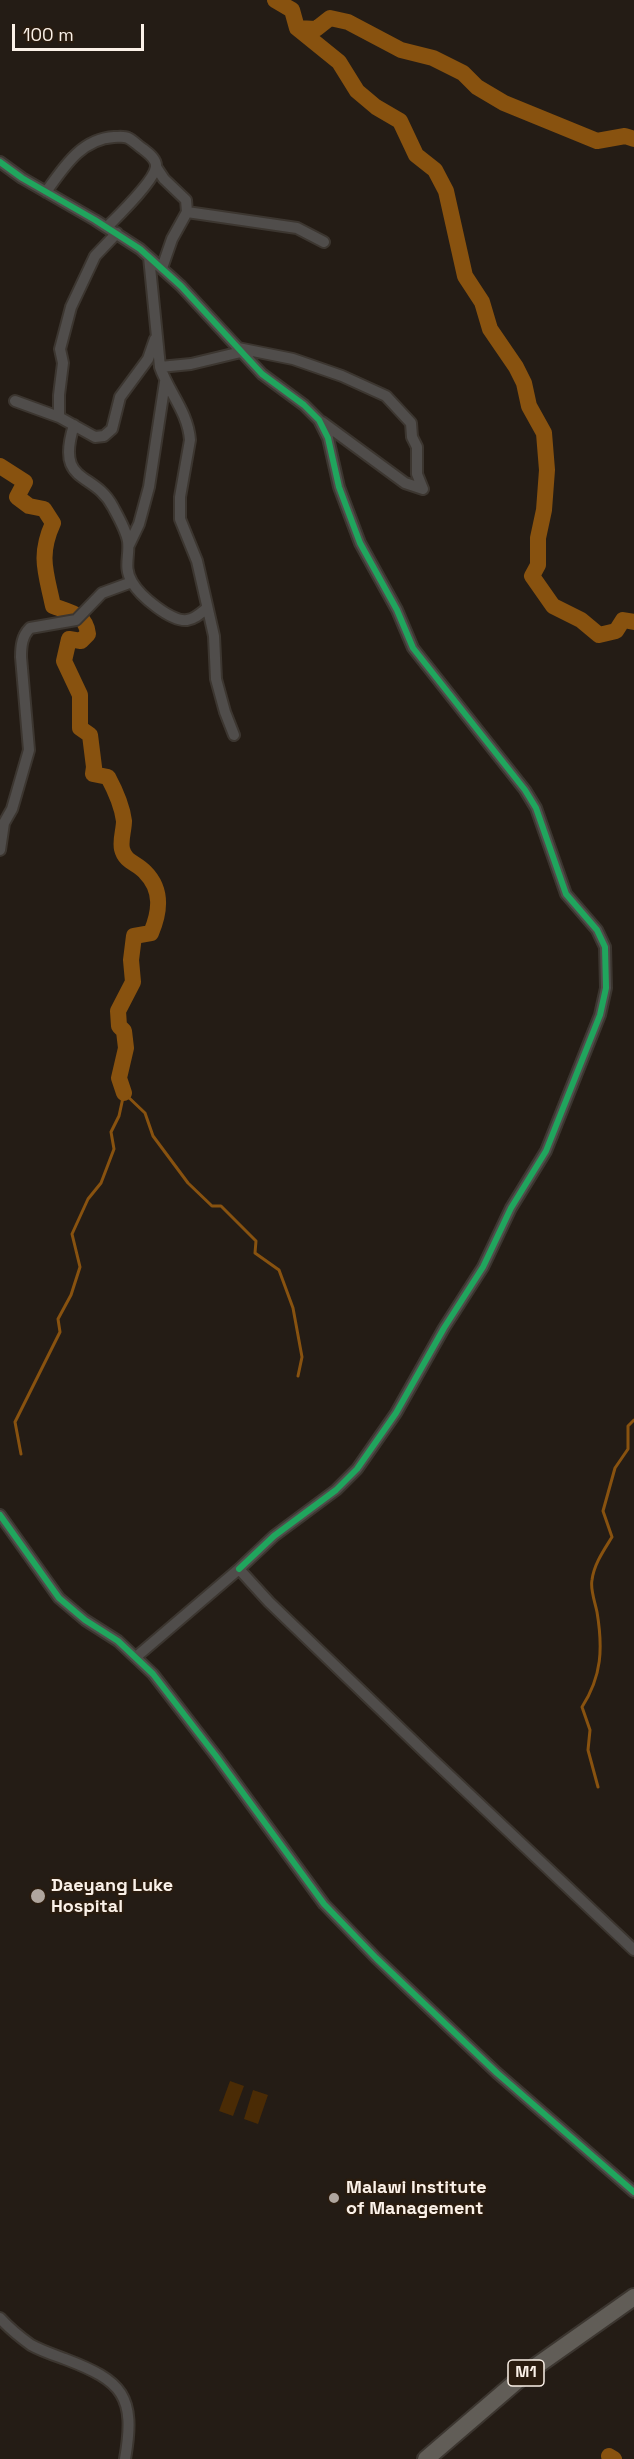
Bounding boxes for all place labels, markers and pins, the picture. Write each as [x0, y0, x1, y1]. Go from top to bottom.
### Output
place label: Daeyang Luke Hospital [51, 1875, 173, 1918]
marker: Daeyang Luke Hospital [29, 1887, 47, 1905]
place label: Malawi Institute of Management [346, 2177, 487, 2220]
marker: Malawi Institute of Management [327, 2191, 341, 2205]

